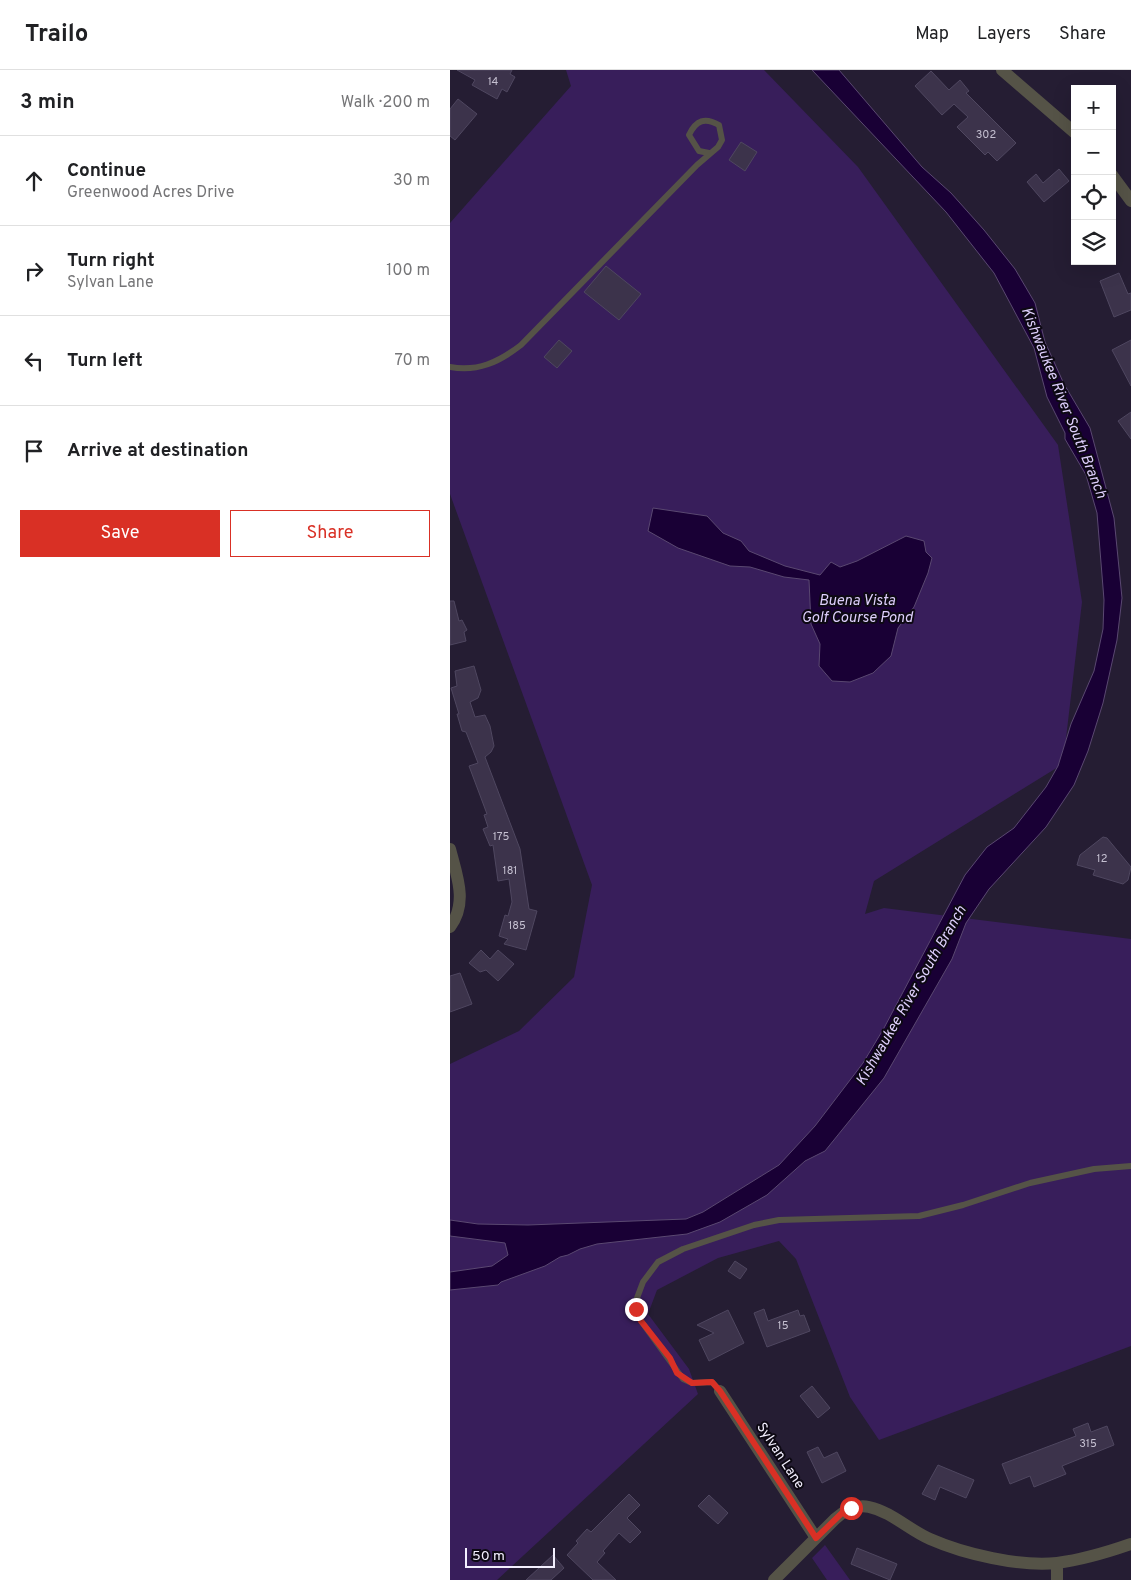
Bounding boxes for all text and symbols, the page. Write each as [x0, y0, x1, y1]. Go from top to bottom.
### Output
text: Trailo [25, 20, 88, 50]
text: Map [915, 23, 949, 46]
text: Layers [977, 23, 1031, 46]
text: Share [1059, 23, 1106, 46]
house number: 14 [488, 75, 499, 89]
map controls [1071, 85, 1116, 265]
button: + [1071, 85, 1116, 130]
text: 3 min [20, 89, 75, 116]
text: Walk · 200 m [341, 93, 430, 113]
house number: 302 [976, 128, 996, 142]
button: − [1071, 130, 1116, 175]
text: Continue [67, 159, 146, 183]
icon: ahead [20, 167, 48, 195]
text: 30 m [393, 171, 430, 191]
button: locate [1071, 175, 1116, 220]
text: Greenwood Acres Drive [67, 183, 234, 203]
button: layers [1071, 220, 1116, 265]
text: Turn right [67, 249, 155, 273]
icon: right [20, 257, 48, 285]
text: 100 m [386, 261, 430, 281]
text: Sylvan Lane [67, 273, 154, 293]
water label: Kishwaukee River South Branch [1016, 305, 1110, 501]
icon: left [20, 347, 48, 375]
text: Turn left [67, 349, 143, 373]
text: 70 m [395, 351, 430, 371]
icon: arrive [20, 437, 48, 465]
text: Arrive at destination [67, 439, 248, 463]
button: Save [20, 510, 220, 557]
button: Share [230, 510, 430, 557]
water label: Buena Vista Golf Course Pond [801, 592, 913, 628]
house number: 175 [493, 830, 509, 844]
house number: 12 [1097, 852, 1107, 866]
house number: 181 [503, 864, 517, 878]
water label: Kishwaukee River South Branch [853, 903, 971, 1089]
house number: 185 [508, 919, 526, 933]
route end [625, 1298, 648, 1321]
house number: 15 [778, 1319, 789, 1333]
street label: Sylvan Lane [752, 1420, 808, 1492]
house number: 315 [1079, 1437, 1097, 1451]
route start [840, 1497, 863, 1520]
scale bar [465, 1545, 555, 1568]
text: 50 m [472, 1548, 505, 1565]

